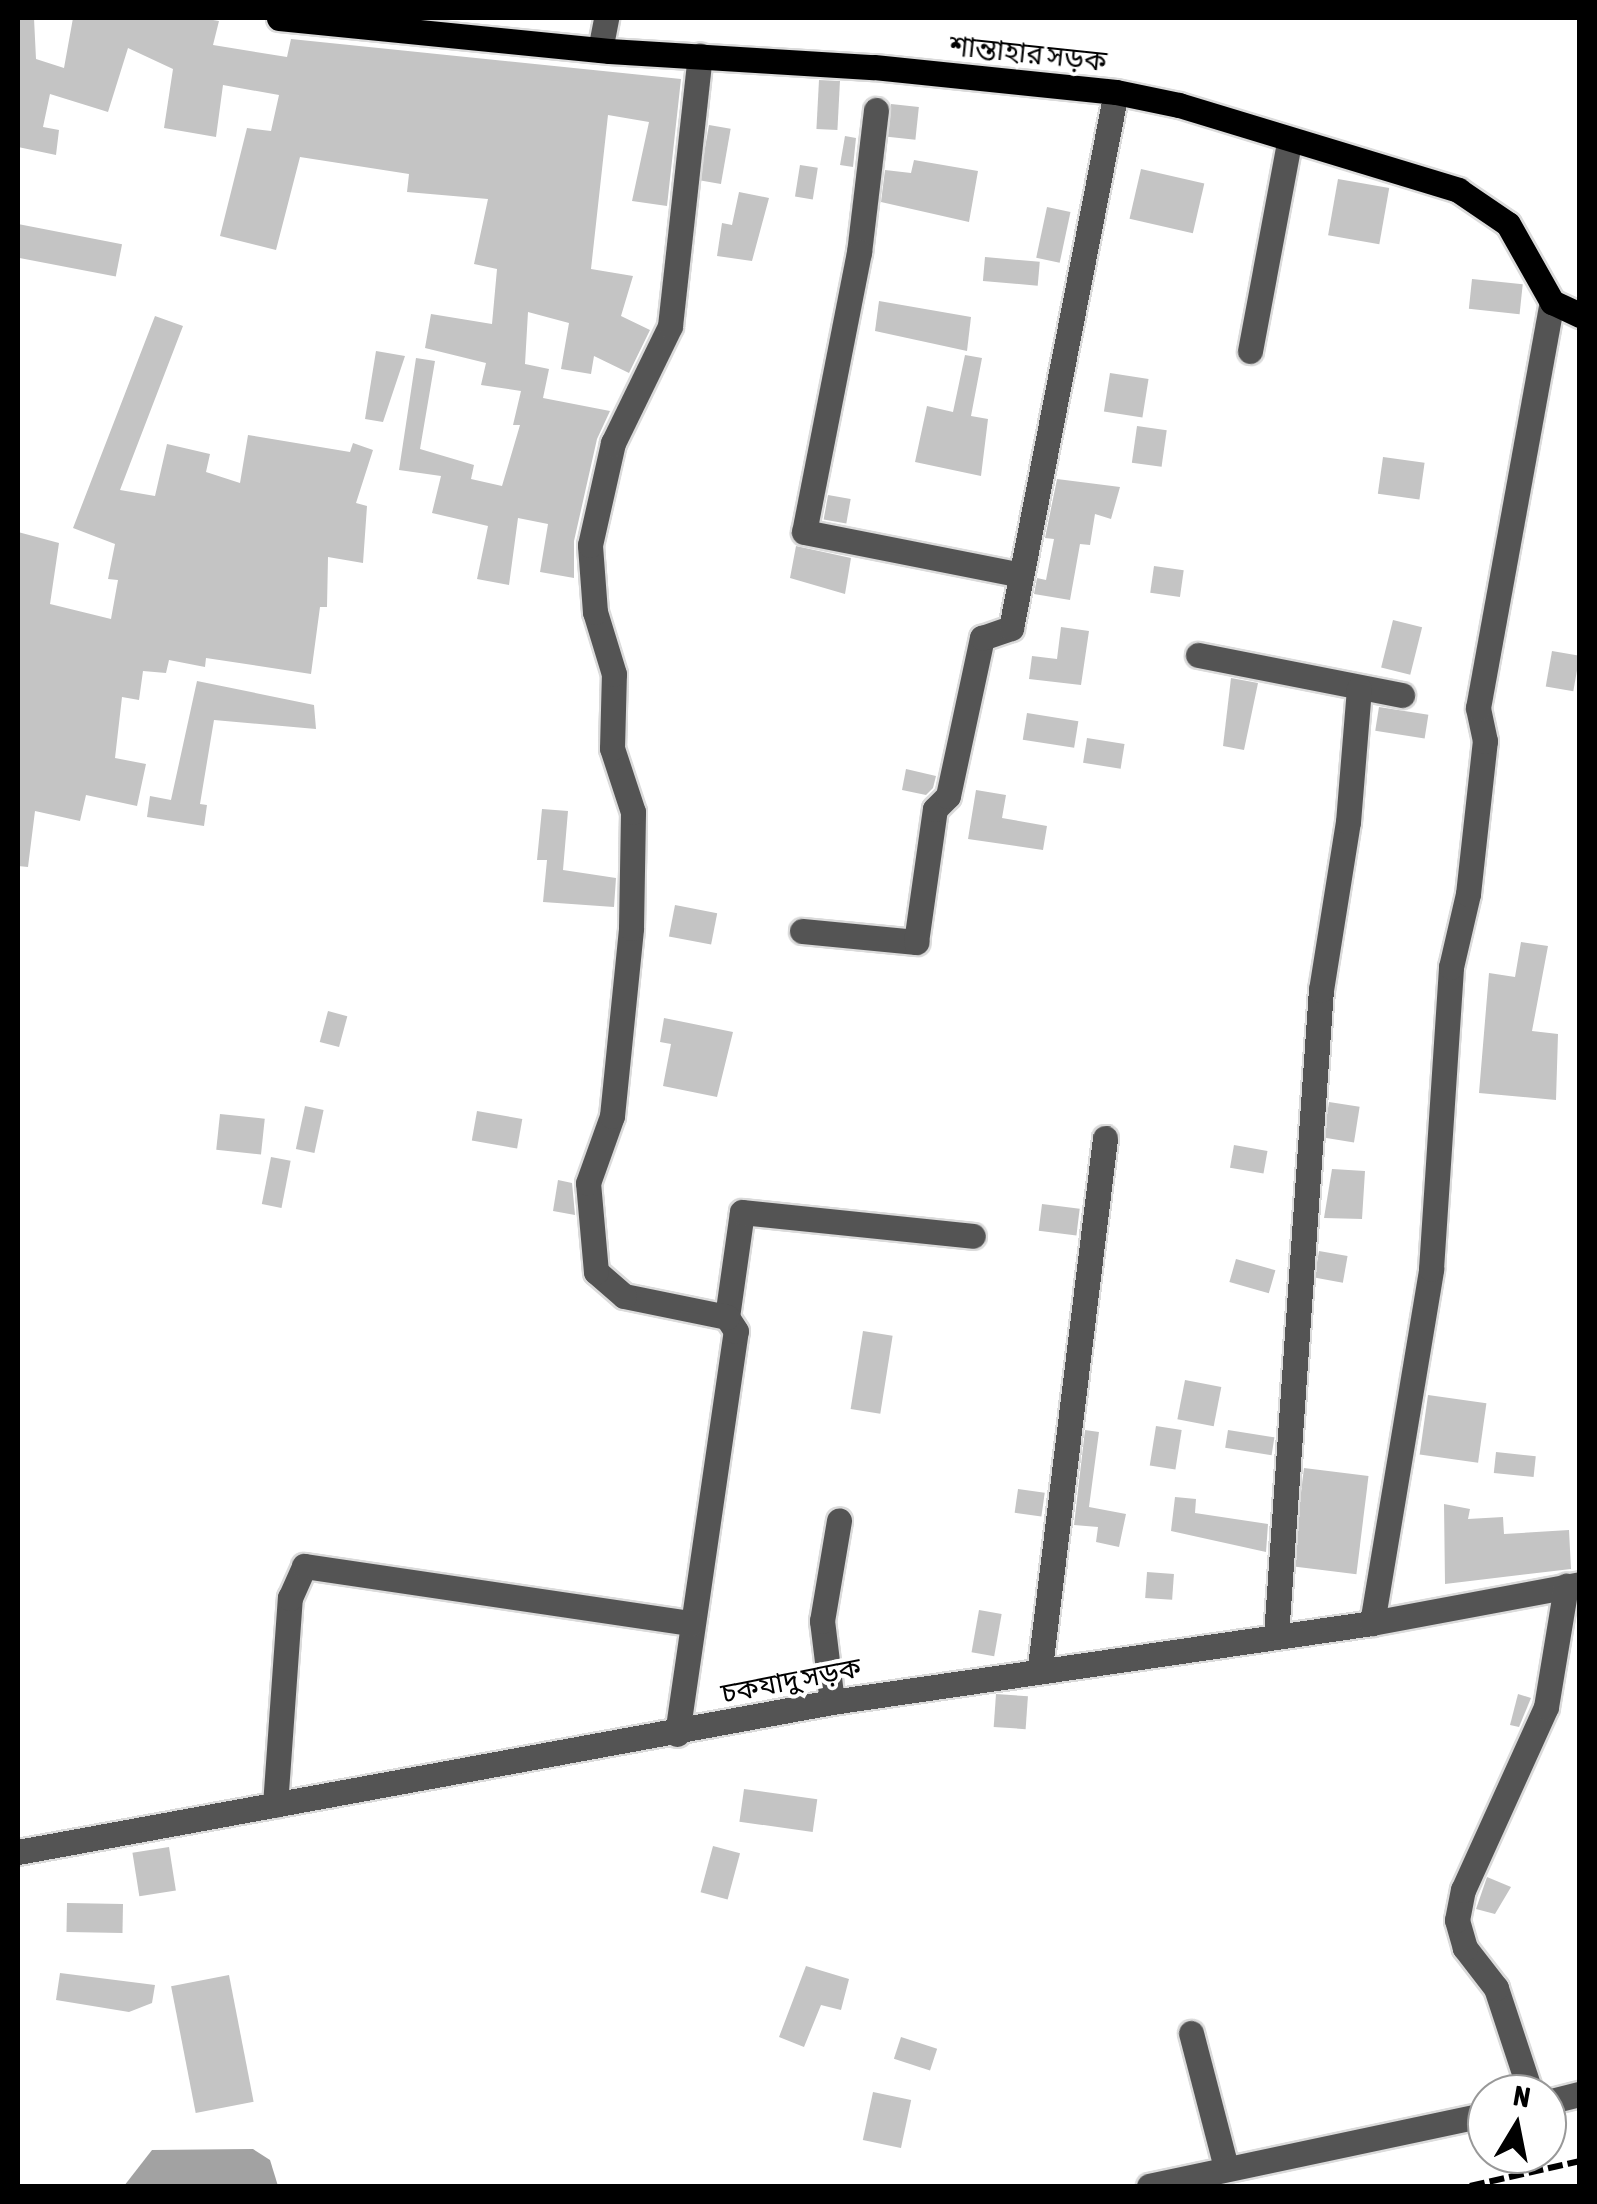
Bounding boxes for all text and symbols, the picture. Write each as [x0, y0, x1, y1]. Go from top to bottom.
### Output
street label: শান্তাহার সড়ক [948, 28, 1108, 78]
street label: চকযাদু সড়ক [718, 1650, 864, 1710]
north arrow [1467, 2074, 1567, 2174]
text: N [1511, 2079, 1533, 2114]

